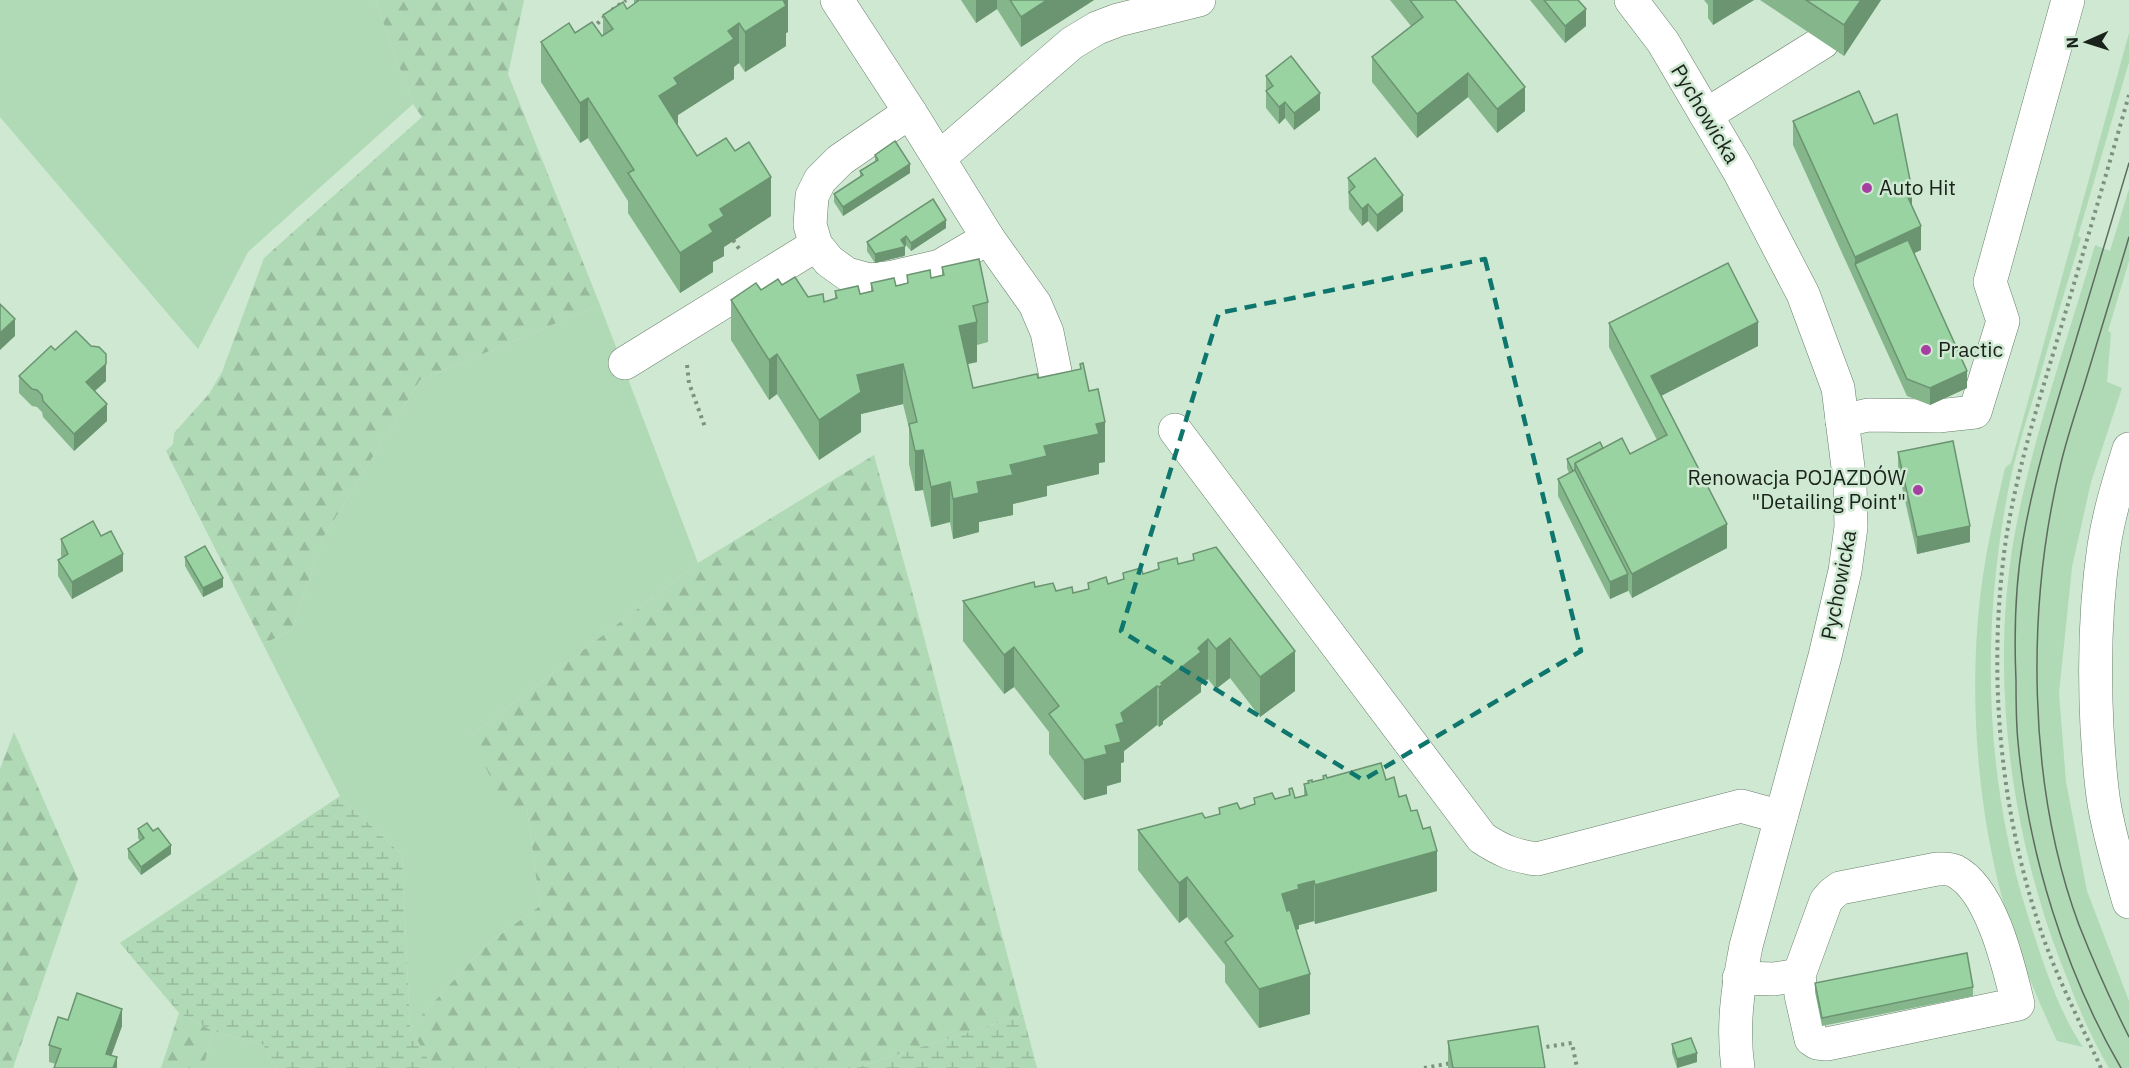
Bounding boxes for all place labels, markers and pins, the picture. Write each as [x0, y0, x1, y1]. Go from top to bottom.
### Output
place label: Auto Hit [1879, 173, 1956, 201]
marker: Auto Hit [1860, 181, 1874, 195]
place label: Practic [1938, 335, 2003, 363]
marker: Practic [1919, 343, 1933, 357]
place label: Renowacja POJAZDÓW "Detailing Point" [1687, 463, 1906, 515]
marker: Renowacja POJAZDÓW "Detailing Point" [1911, 483, 1925, 497]

